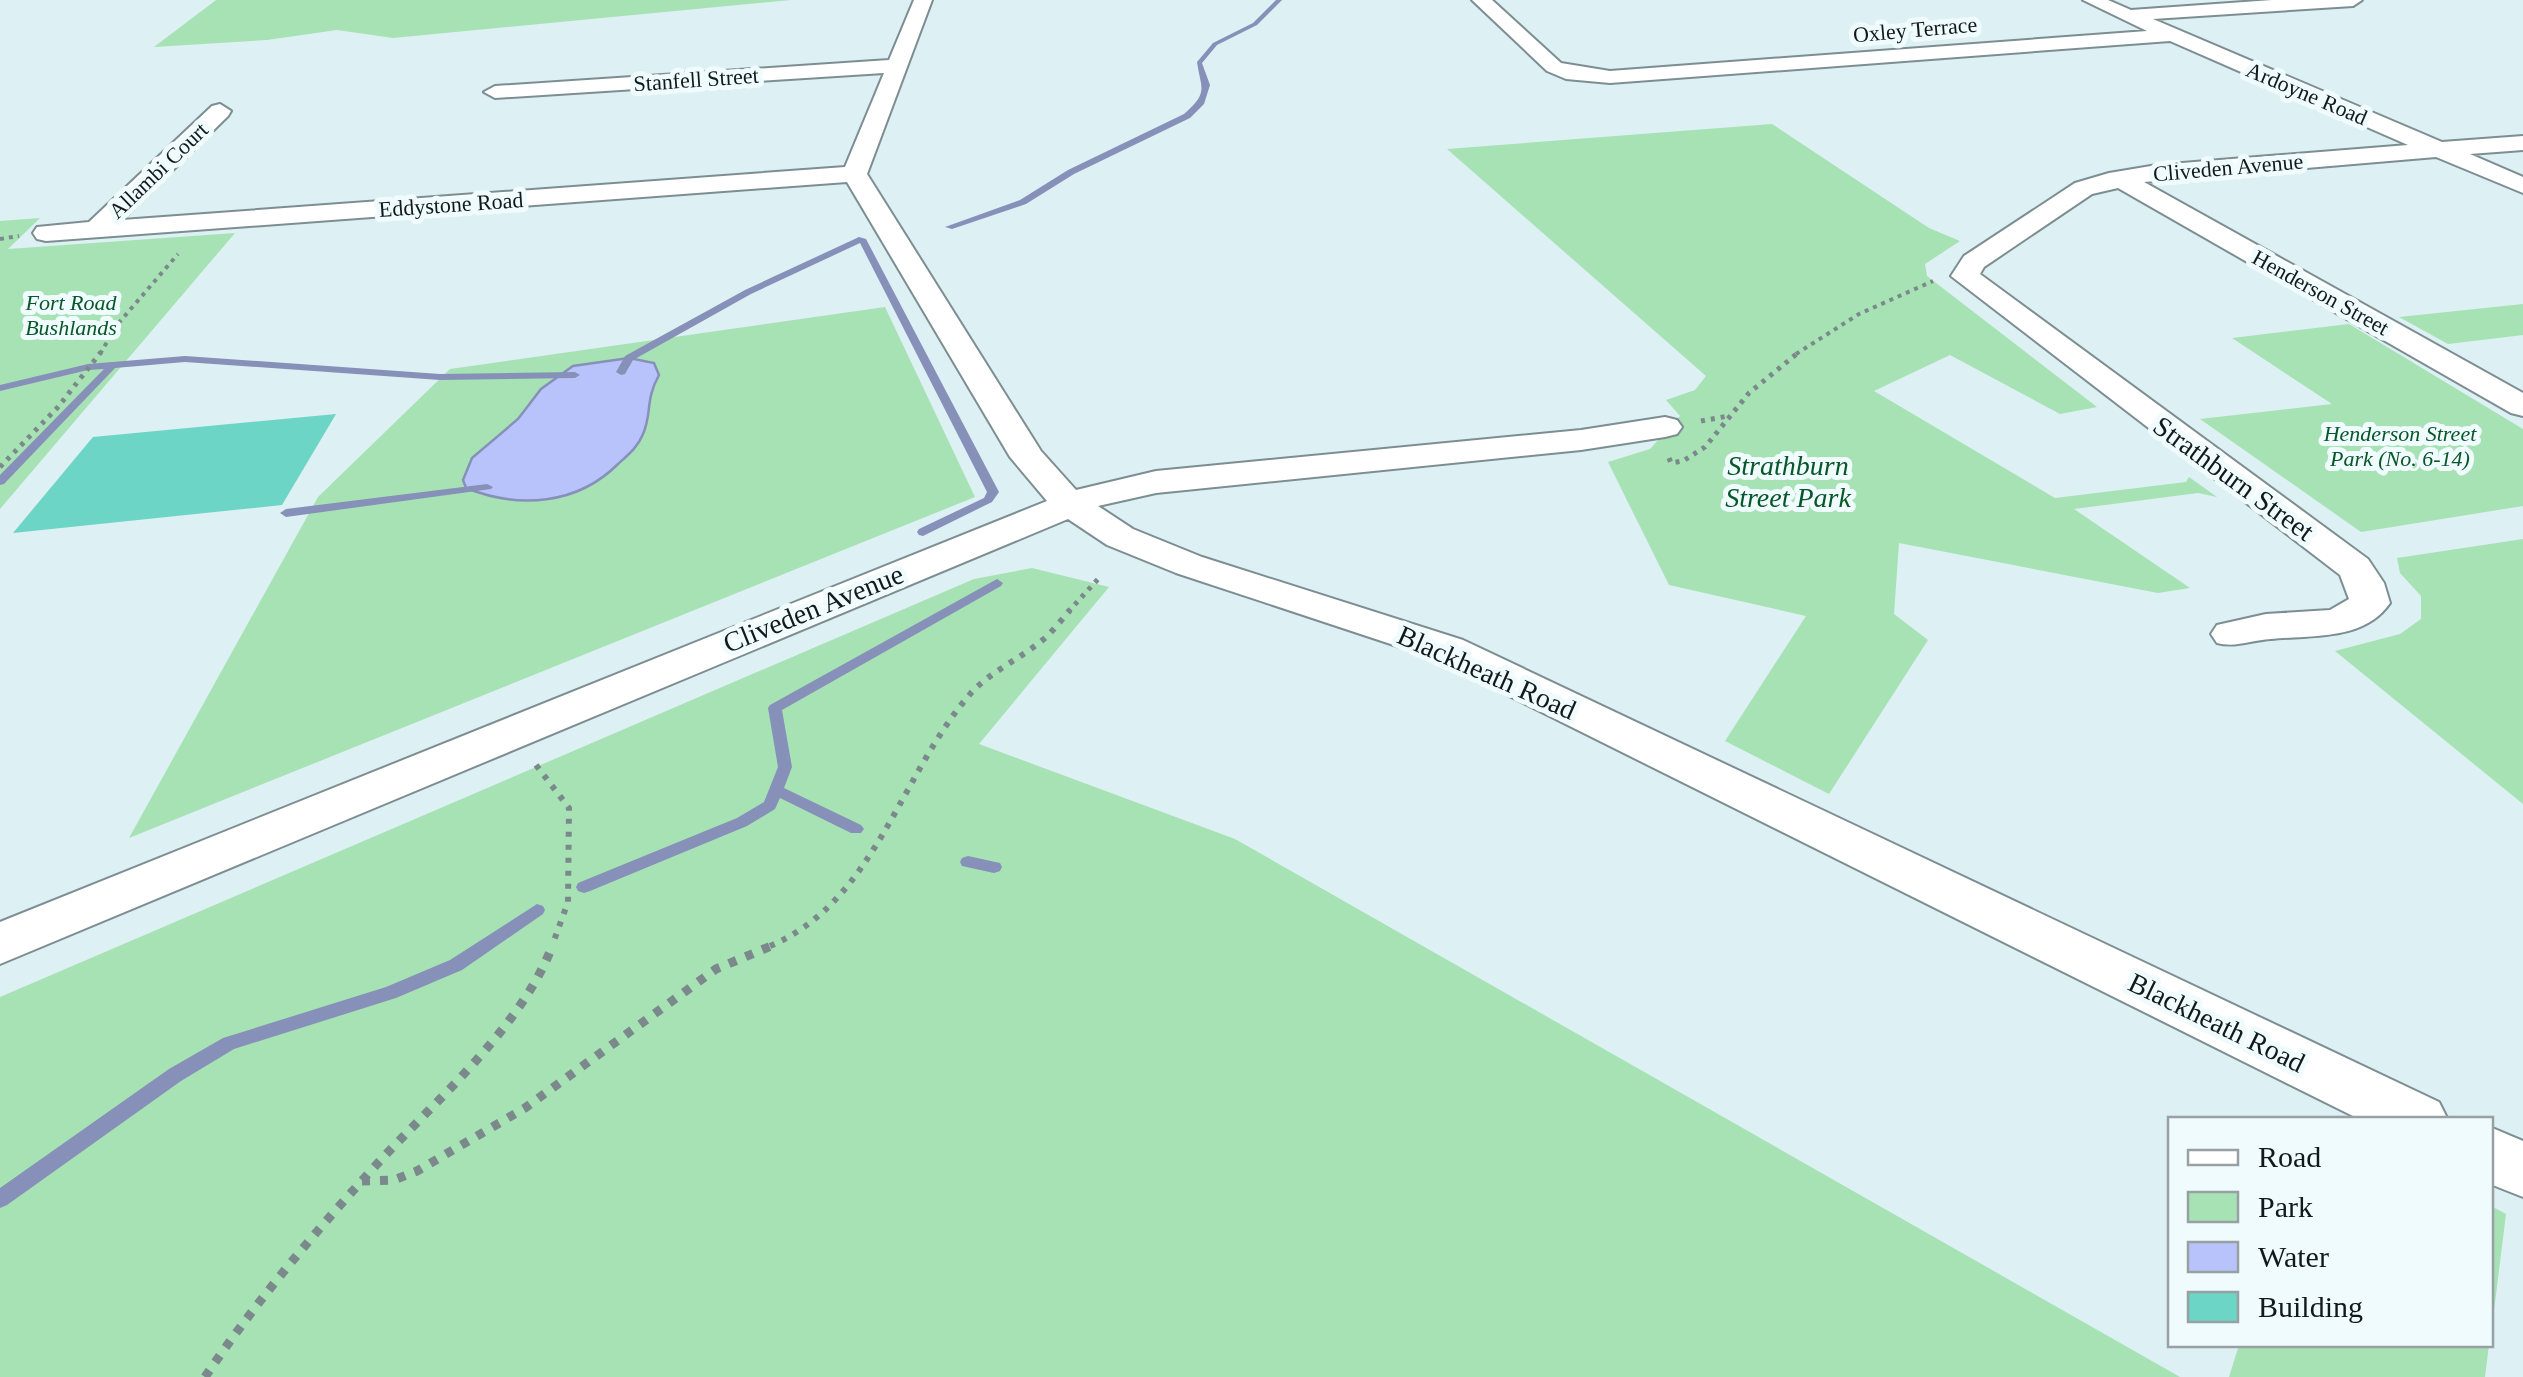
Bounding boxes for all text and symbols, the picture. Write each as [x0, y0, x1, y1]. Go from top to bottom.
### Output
street label: Oxley Terrace [1852, 12, 1978, 47]
street label: Ardoyne Road [2243, 57, 2371, 130]
street label: Stanfell Street [633, 63, 759, 96]
street label: Allambi Court [104, 117, 213, 224]
street label: Cliveden Avenue [2152, 148, 2304, 187]
street label: Eddystone Road [378, 187, 524, 222]
street label: Henderson Street [2248, 245, 2393, 340]
park label: Fort Road Bushlands [24, 290, 118, 340]
street label: Strathburn Street [2148, 410, 2320, 547]
park label: Henderson Street Park (No. 6-14) [2323, 421, 2477, 471]
park label: Strathburn Street Park [1725, 450, 1851, 513]
street label: Cliveden Avenue [719, 558, 908, 659]
street label: Blackheath Road [1393, 619, 1581, 726]
street label: Blackheath Road [2124, 966, 2310, 1078]
legend [2168, 1117, 2493, 1347]
text: Road [2258, 1140, 2321, 1173]
text: Park [2258, 1190, 2313, 1223]
text: Water [2258, 1240, 2329, 1273]
text: Building [2258, 1290, 2363, 1323]

